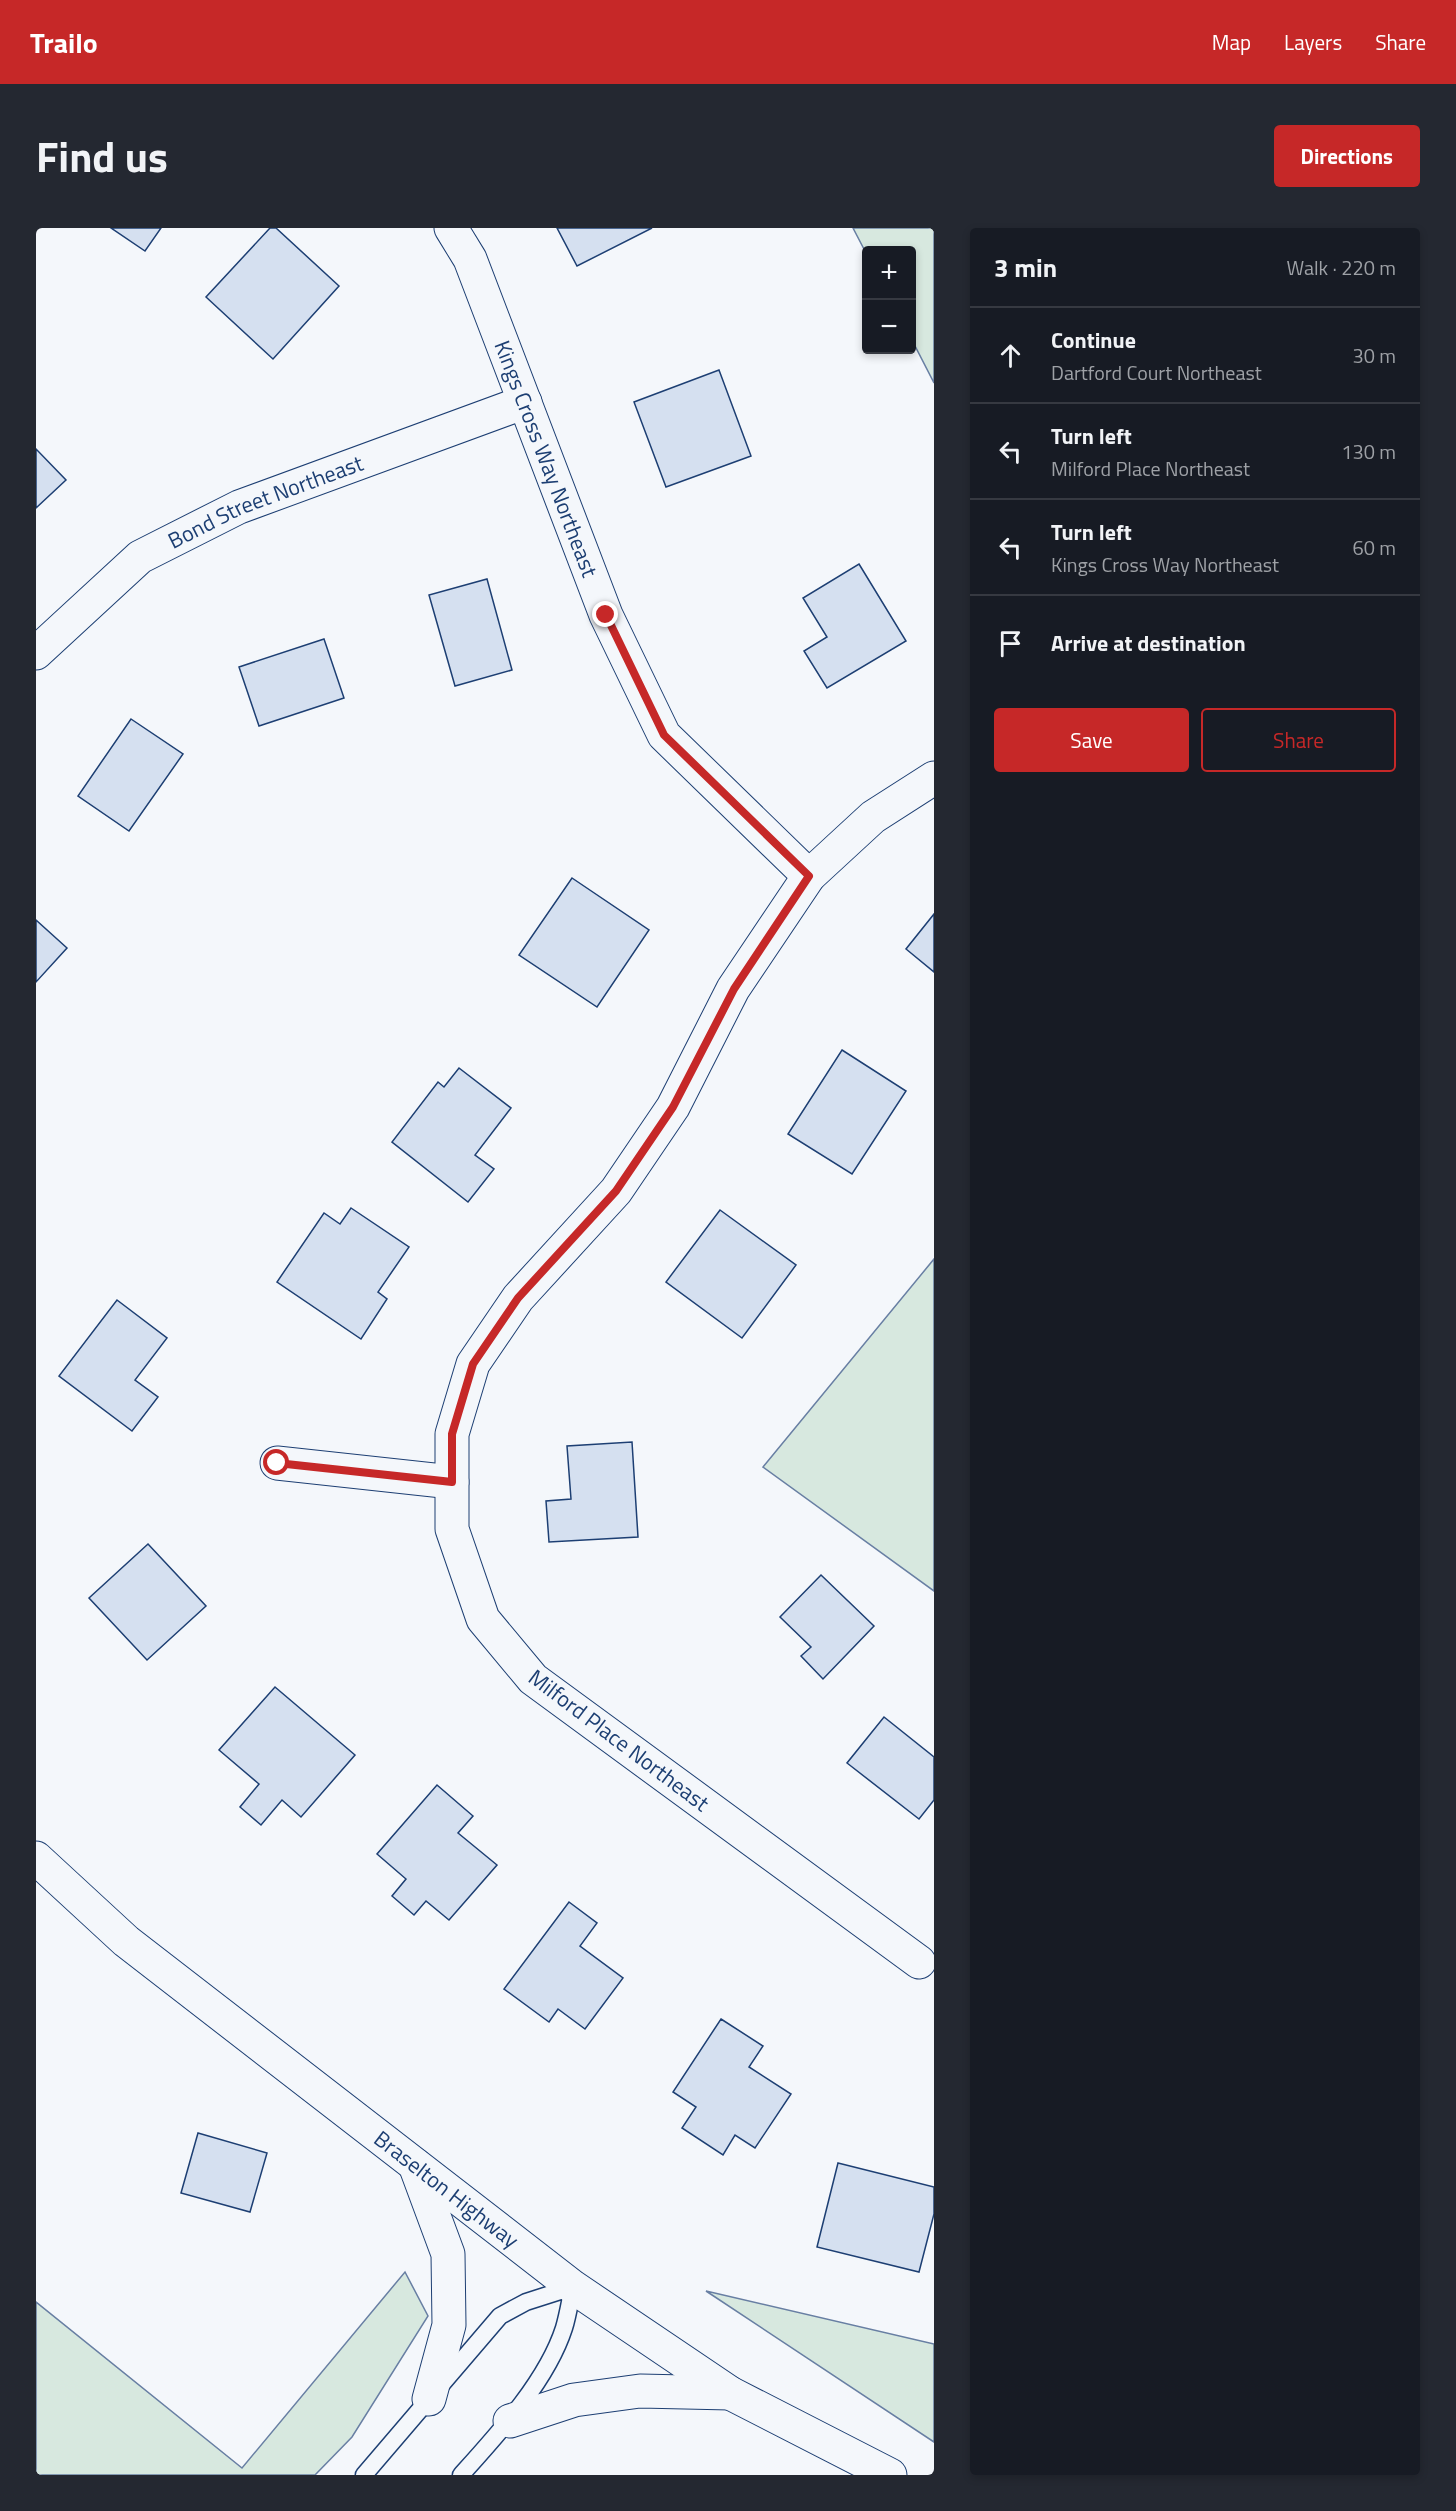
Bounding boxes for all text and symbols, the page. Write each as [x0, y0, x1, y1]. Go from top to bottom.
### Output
text: Trailo [30, 21, 98, 64]
text: Map [1212, 26, 1251, 58]
text: Layers [1284, 26, 1342, 58]
text: Share [1375, 26, 1426, 58]
text: Find us [36, 124, 168, 188]
button: Directions [1274, 125, 1420, 187]
map controls [862, 246, 916, 354]
button: + [862, 246, 916, 300]
text: 3 min [994, 248, 1057, 287]
text: Walk · 220 m [1287, 252, 1396, 283]
button: − [862, 300, 916, 354]
text: Continue [1051, 323, 1136, 357]
street label: Kings Cross Way Northeast [486, 335, 607, 582]
icon: ahead [994, 339, 1027, 372]
text: 30 m [1352, 340, 1396, 371]
text: Dartford Court Northeast [1051, 357, 1262, 388]
text: Turn left [1051, 419, 1132, 453]
icon: left [994, 435, 1027, 468]
text: 130 m [1341, 436, 1396, 467]
street label: Bond Street Northeast [162, 446, 368, 557]
text: Milford Place Northeast [1051, 453, 1250, 484]
text: Turn left [1051, 515, 1132, 549]
icon: left [994, 531, 1027, 564]
text: 60 m [1352, 532, 1396, 563]
text: Kings Cross Way Northeast [1051, 549, 1279, 580]
route end [592, 601, 618, 627]
text: Arrive at destination [1051, 626, 1246, 660]
icon: arrive [994, 627, 1027, 660]
button: Save [994, 708, 1189, 772]
button: Share [1201, 708, 1396, 772]
route start [263, 1449, 289, 1475]
street label: Milford Place Northeast [521, 1661, 717, 1820]
street label: Braselton Highway [367, 2122, 527, 2257]

